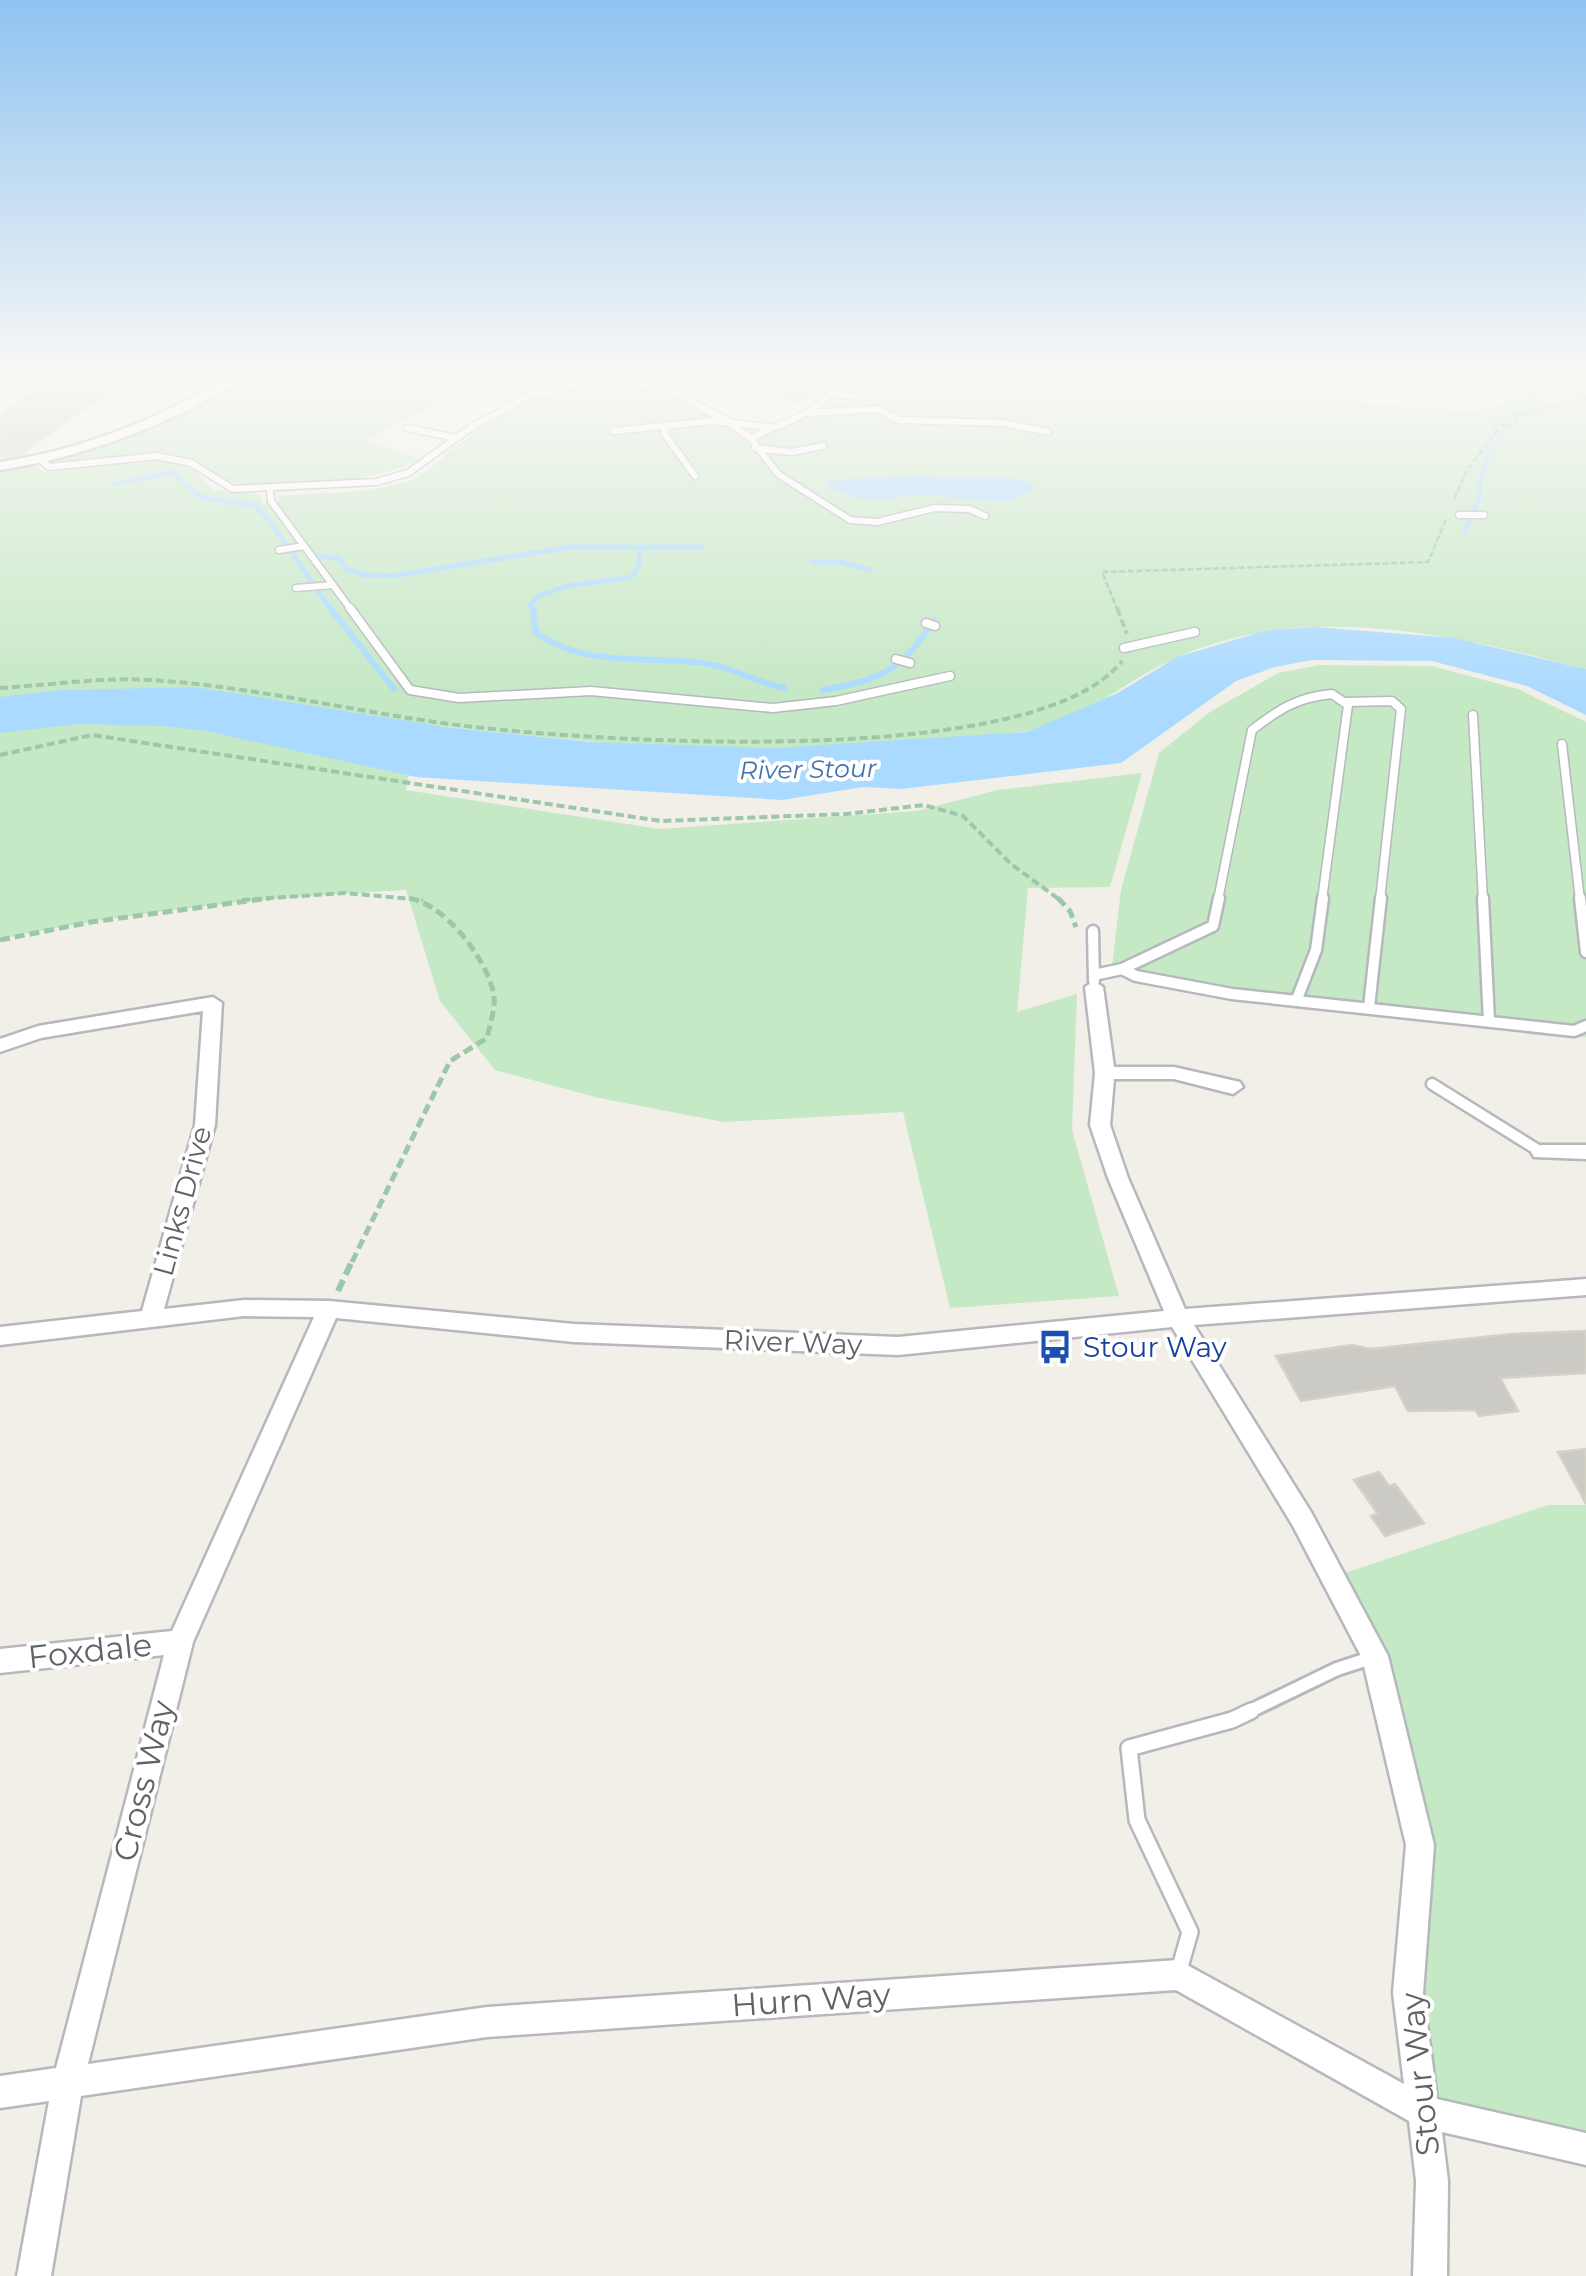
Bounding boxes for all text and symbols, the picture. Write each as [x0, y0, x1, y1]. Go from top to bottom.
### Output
water label: River Stour [739, 753, 878, 785]
street label: Links Drive [146, 1122, 218, 1280]
street label: River Way [723, 1323, 864, 1361]
bus stop icon: Stour Way [1036, 1328, 1074, 1366]
place label: Stour Way [1083, 1330, 1228, 1364]
street label: Foxdale [26, 1625, 154, 1676]
street label: Cross Way [105, 1696, 182, 1865]
street label: Hurn Way [730, 1974, 893, 2025]
street label: Stour Way [1391, 1990, 1447, 2158]

